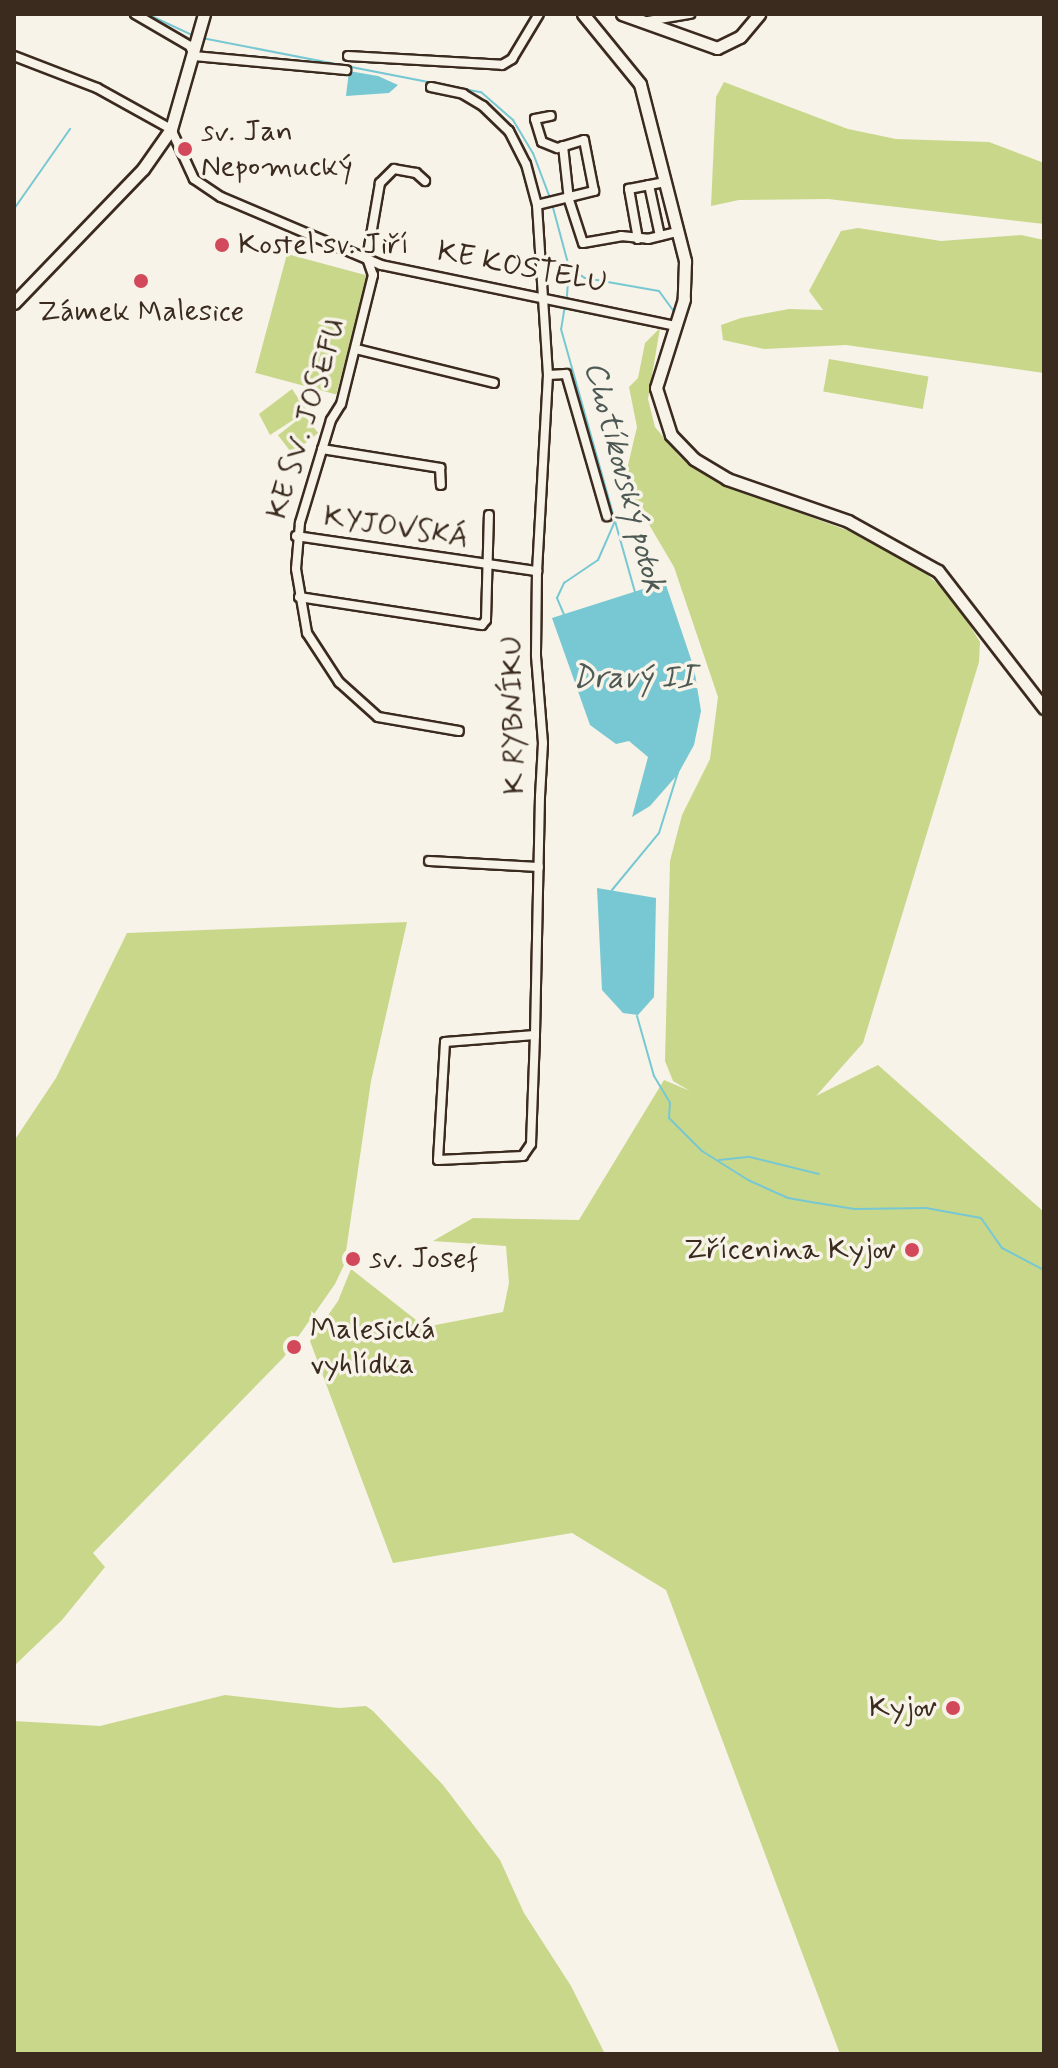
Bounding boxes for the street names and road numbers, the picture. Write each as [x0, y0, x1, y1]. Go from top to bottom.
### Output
street label: KE KOSTELU [430, 233, 614, 303]
street label: KE SV. JOSEFU [260, 316, 354, 522]
street label: KYJOVSKÁ [321, 499, 471, 557]
street label: K RYBNÍKU [495, 635, 533, 795]

